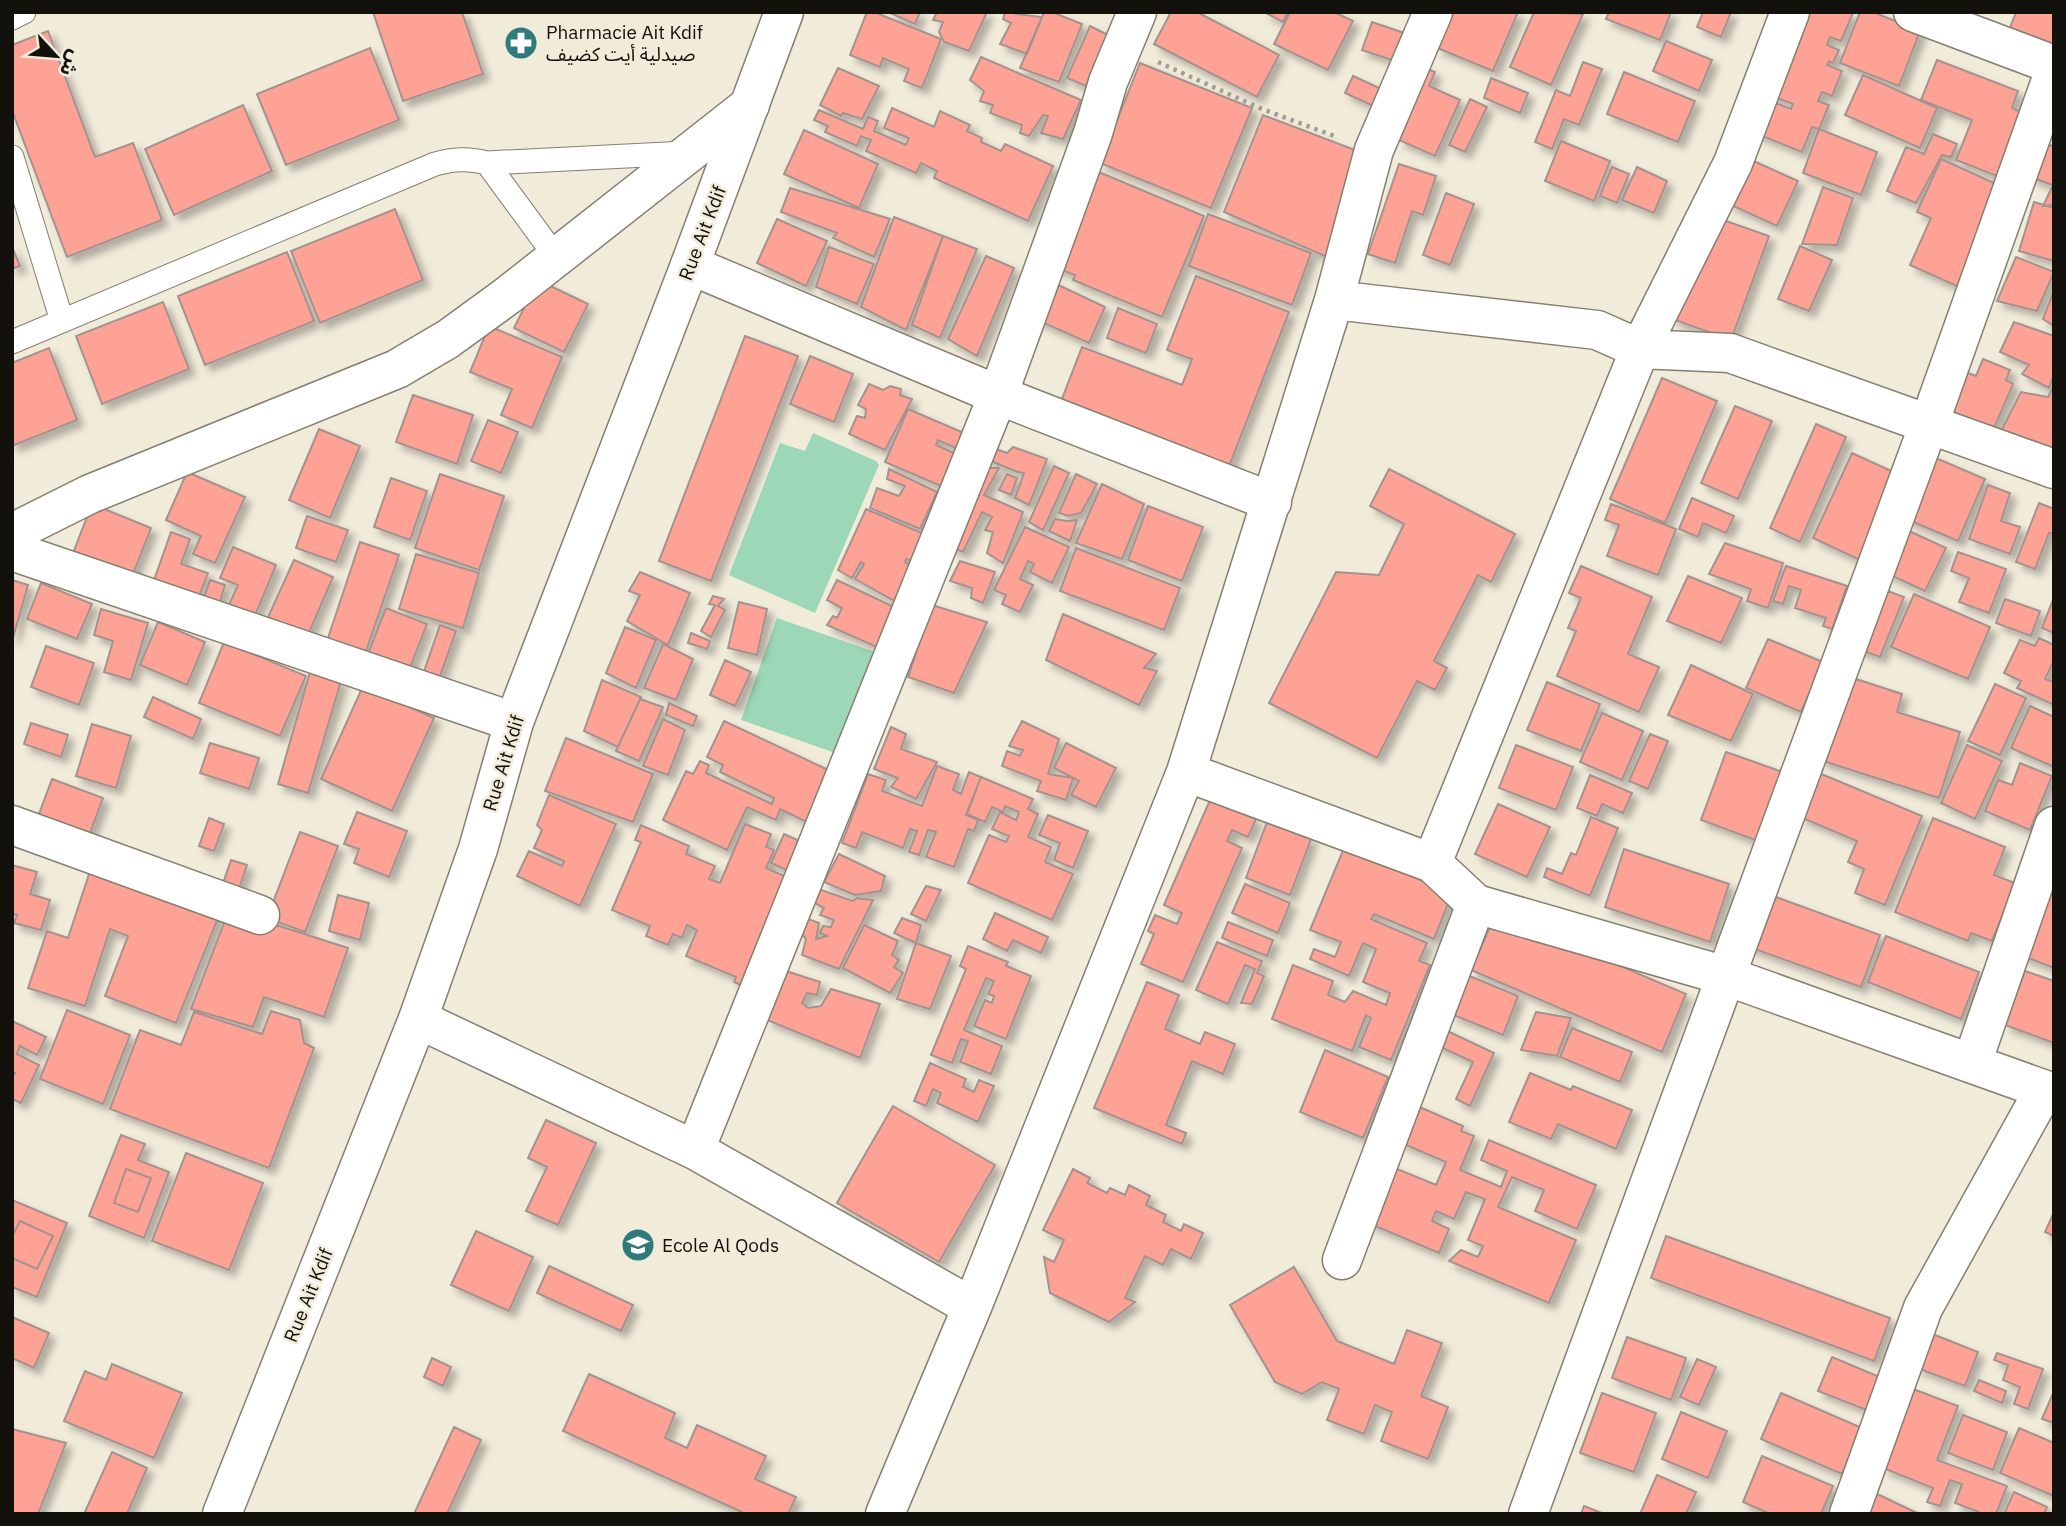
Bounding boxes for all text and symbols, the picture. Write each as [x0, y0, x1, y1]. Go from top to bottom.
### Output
place label: Pharmacie Ait Kdif صيدلية أيت كضيف [546, 20, 703, 66]
north arrow [21, 21, 91, 91]
pharmacy icon: Pharmacie Ait Kdif صيدلية أيت كضيف [502, 24, 540, 62]
text: ش [55, 46, 88, 80]
street label: Rue Ait Kdif [673, 182, 731, 284]
street label: Rue Ait Kdif [477, 712, 529, 814]
school or university icon: Ecole Al Qods [619, 1226, 657, 1264]
place label: Ecole Al Qods [662, 1233, 779, 1257]
street label: Rue Ait Kdif [278, 1244, 338, 1346]

